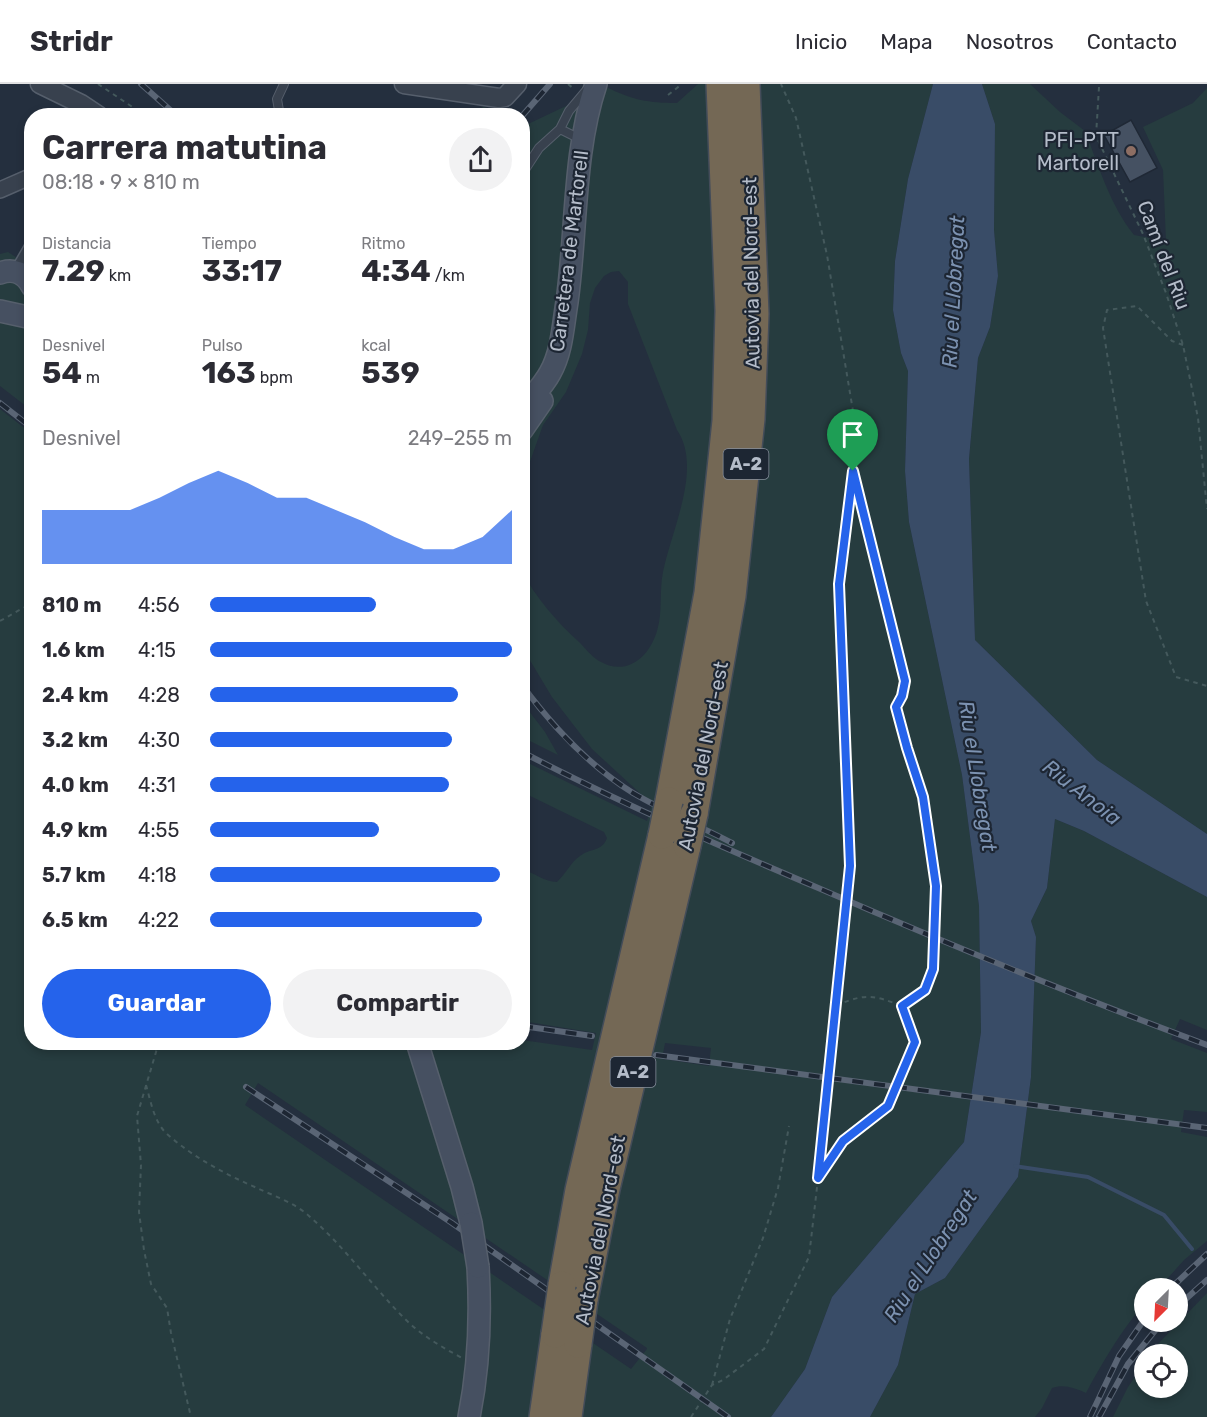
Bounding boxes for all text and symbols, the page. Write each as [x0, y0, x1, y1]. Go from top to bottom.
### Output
text: Stridr [30, 25, 113, 58]
text: Inicio [795, 29, 847, 54]
text: Mapa [880, 29, 933, 54]
text: Nosotros [966, 29, 1054, 54]
text: Contacto [1087, 29, 1177, 54]
text: Carrera matutina [42, 128, 327, 167]
button: share [449, 128, 512, 191]
place label: PFI-PTT Martorell [1037, 128, 1119, 175]
marker: PFI-PTT Martorell [1124, 144, 1138, 158]
street label: Carretera de Martorell [545, 149, 593, 353]
text: 08:18 · 9 × 810 m [42, 170, 200, 194]
street label: Autovia del Nord-est [737, 176, 765, 369]
street label: Camí del Riu [1132, 197, 1196, 313]
water label: Riu el Llobregat [937, 214, 970, 369]
text: Distancia [42, 234, 111, 253]
text: Tiempo [202, 234, 257, 253]
text: Ritmo [361, 234, 405, 253]
text: 7.29 [42, 253, 105, 289]
text: 33:17 [202, 253, 282, 289]
text: 4:34 [361, 253, 431, 289]
text: km [105, 266, 131, 285]
text: /km [431, 266, 465, 285]
text: Desnivel [42, 336, 105, 355]
text: Pulso [202, 336, 243, 355]
text: kcal [361, 336, 391, 355]
text: 54 [42, 355, 82, 391]
text: 163 [202, 355, 256, 391]
text: 539 [361, 355, 420, 391]
text: m [82, 368, 100, 387]
text: bpm [256, 368, 293, 387]
pin [827, 409, 878, 471]
icon: arrive [836, 418, 869, 451]
text: Desnivel [42, 426, 121, 450]
text: 249–255 m [408, 426, 512, 450]
road number: A-2 [724, 449, 768, 479]
text: 810 m [42, 593, 102, 617]
text: 4:56 [138, 593, 179, 617]
text: 1.6 km [42, 638, 105, 662]
text: 4:15 [138, 638, 176, 662]
street label: Autovia del Nord-est [673, 659, 733, 853]
text: 2.4 km [42, 683, 108, 707]
text: 4:28 [138, 683, 180, 707]
water label: Riu el Llobregat [954, 699, 1002, 854]
text: 3.2 km [42, 728, 108, 752]
text: 4:30 [138, 728, 180, 752]
water label: Riu Anoia [1038, 754, 1126, 830]
text: 4.0 km [42, 773, 109, 797]
text: 4:31 [138, 773, 176, 797]
text: 4.9 km [42, 818, 108, 842]
text: 4:55 [138, 818, 179, 842]
text: 5.7 km [42, 863, 106, 887]
text: 4:18 [138, 863, 177, 887]
text: 6.5 km [42, 908, 108, 932]
text: 4:22 [138, 908, 179, 932]
button: Guardar [42, 969, 271, 1038]
button: Compartir [283, 969, 512, 1038]
road number: A-2 [610, 1057, 656, 1087]
street label: Autovia del Nord-est [570, 1133, 630, 1327]
water label: Riu el Llobregat [878, 1184, 983, 1327]
north arrow [1134, 1278, 1188, 1332]
map controls [1134, 1278, 1188, 1398]
button: locate [1134, 1344, 1188, 1398]

